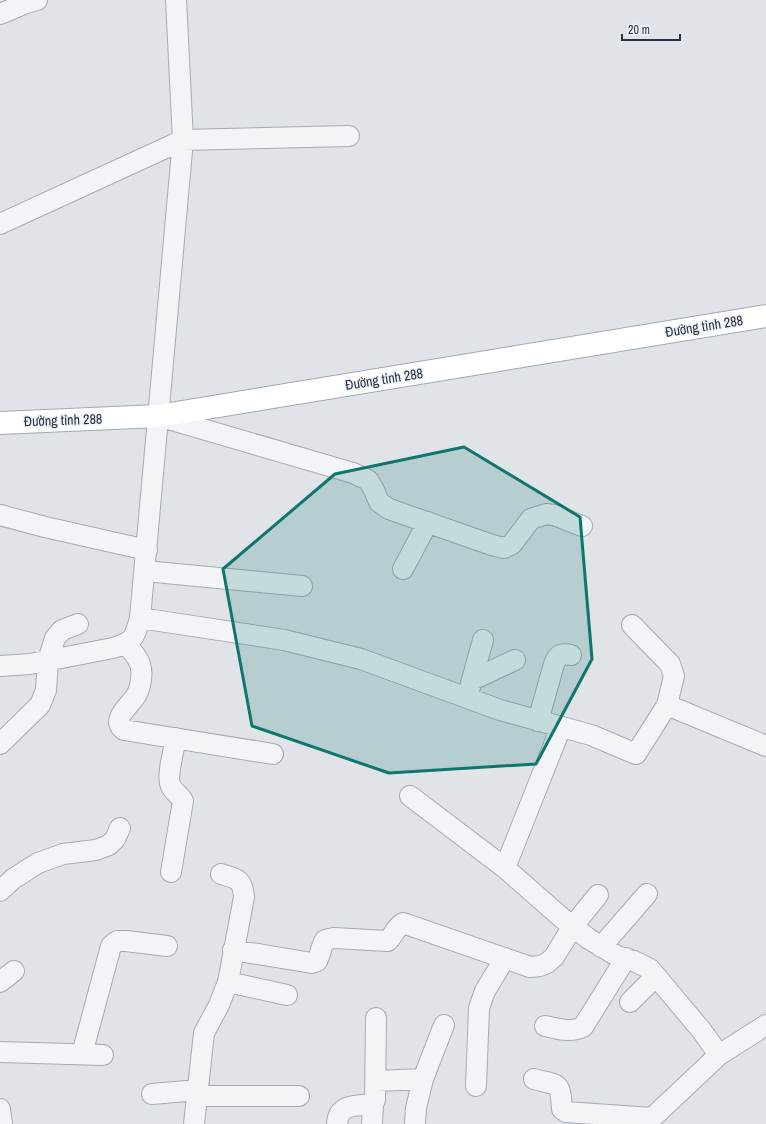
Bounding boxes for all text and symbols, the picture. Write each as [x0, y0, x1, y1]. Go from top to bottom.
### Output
scale bar [622, 16, 680, 42]
text: 20 m [628, 22, 650, 38]
street label: Đường tỉnh 288 [664, 311, 744, 341]
street label: Đường tỉnh 288 [344, 364, 424, 394]
street label: Đường tỉnh 288 [23, 410, 103, 430]

